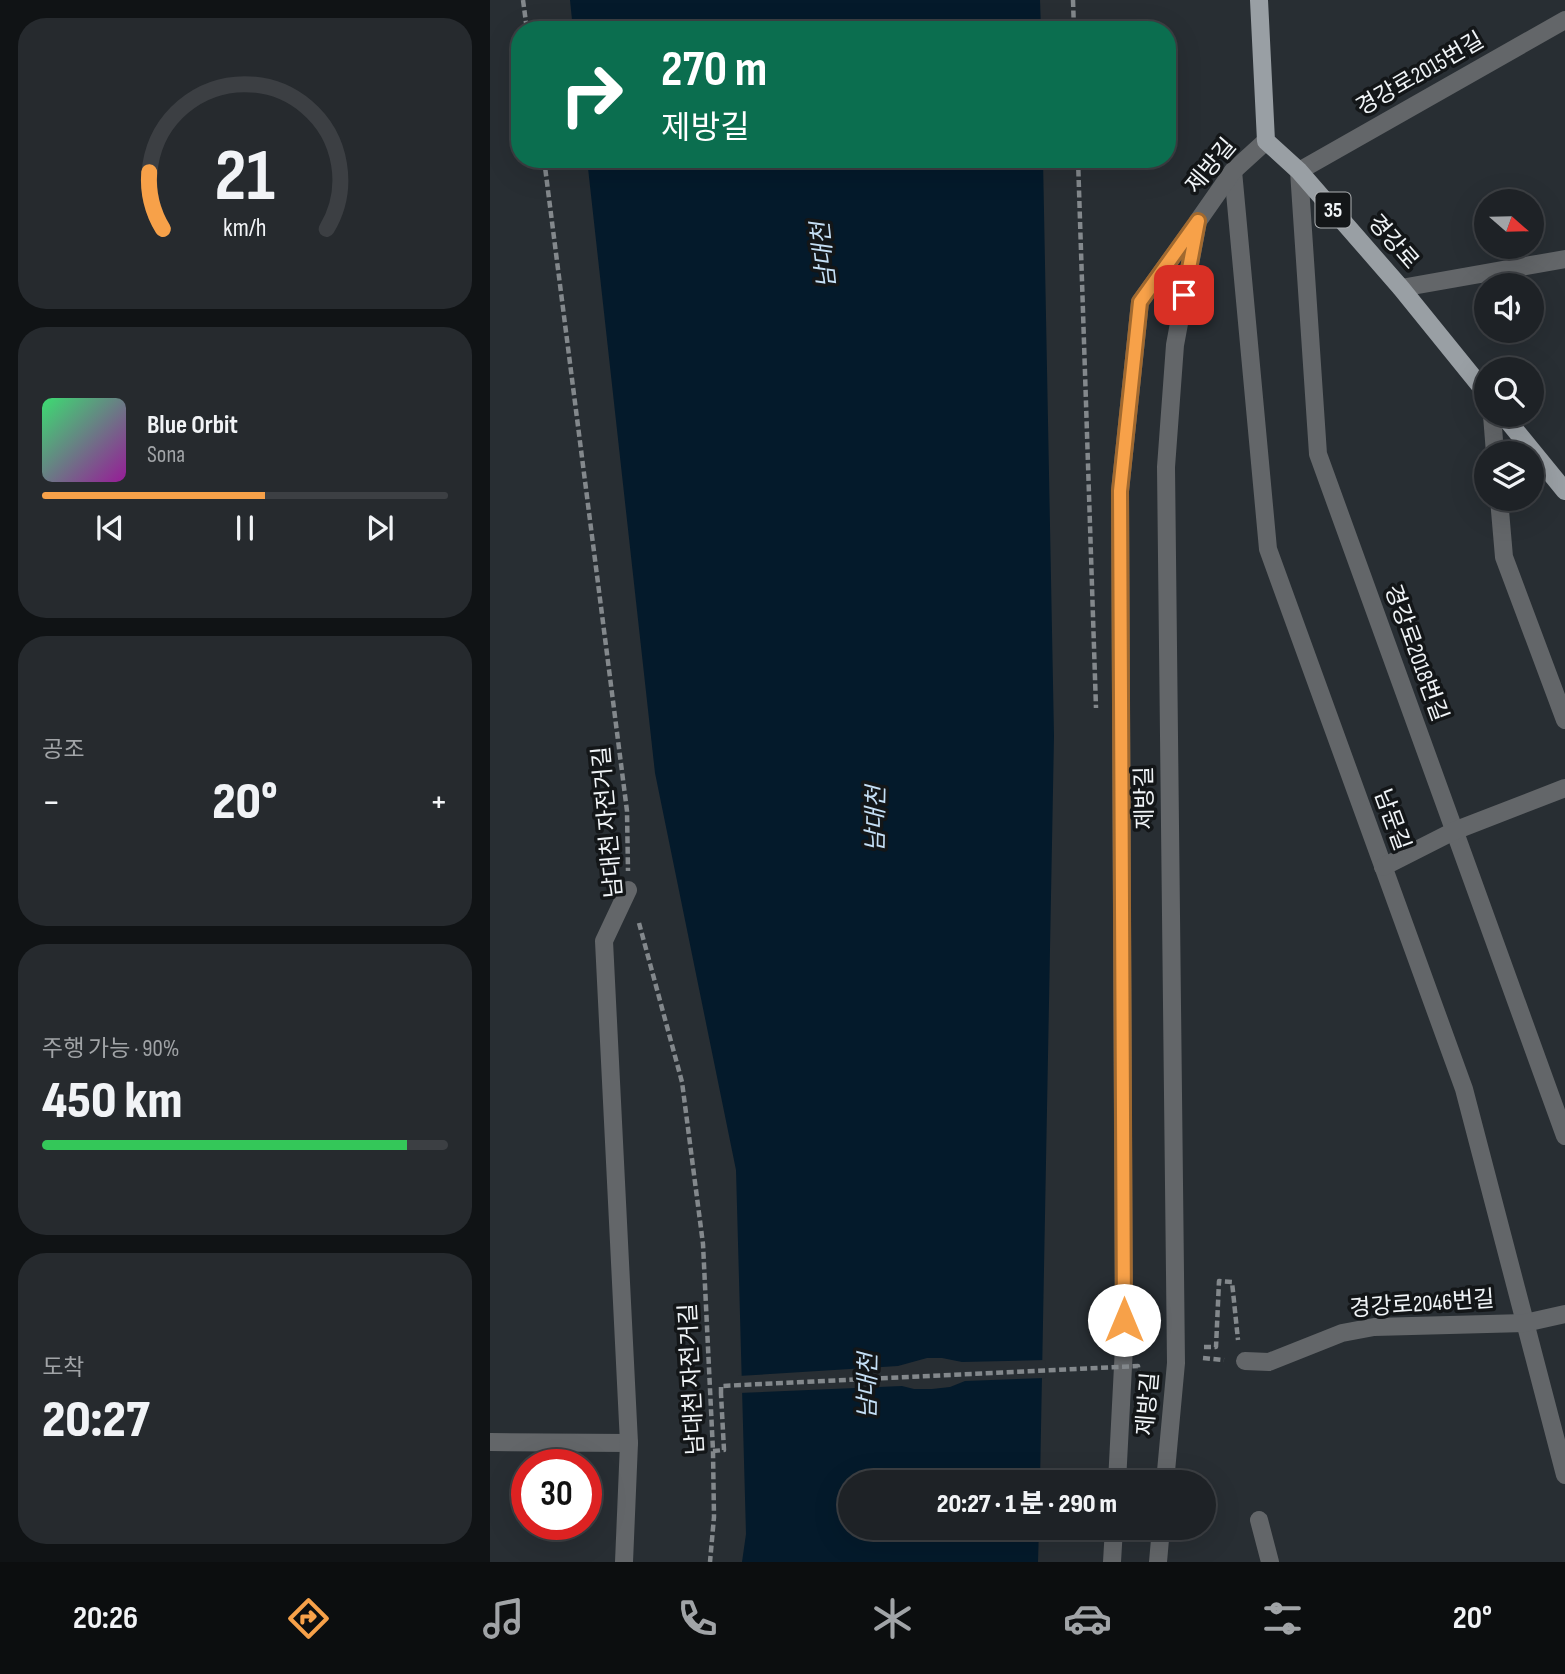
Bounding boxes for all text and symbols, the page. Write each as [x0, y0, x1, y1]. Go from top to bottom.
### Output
street label: 경강로2015번길 [1351, 26, 1489, 122]
text: 270 m [661, 41, 767, 100]
icon: right [546, 49, 637, 140]
text: 제방길 [661, 109, 749, 148]
street label: 제방길 [1180, 133, 1242, 199]
text: 21 [215, 134, 275, 222]
north arrow [1474, 189, 1544, 259]
map controls [1474, 189, 1544, 511]
road number: 35 [1316, 192, 1350, 228]
street label: 경강로 [1362, 209, 1424, 275]
text: km/h [223, 213, 267, 244]
water label: 남대천 [806, 218, 842, 289]
pin [1154, 265, 1214, 325]
button: sound [1474, 273, 1544, 343]
icon: arrive [1165, 276, 1203, 314]
button: search [1474, 357, 1544, 427]
text: Blue Orbit [147, 410, 238, 441]
text: Sona [147, 441, 185, 469]
button: layers [1474, 441, 1544, 511]
icon: previous [91, 509, 129, 547]
icon: pause [226, 509, 264, 547]
icon: next [361, 509, 399, 547]
street label: 경강로2018번길 [1378, 581, 1454, 725]
text: 공조 [42, 736, 84, 764]
street label: 남대천 자전거길 [587, 745, 629, 899]
street label: 제방길 [1130, 766, 1160, 830]
text: 20° [212, 771, 278, 834]
text: − [42, 780, 61, 825]
text: + [429, 780, 448, 825]
water label: 남대천 [861, 783, 891, 852]
street label: 남문길 [1368, 785, 1416, 855]
text: 주행 가능 · 90% [42, 1035, 179, 1063]
text: 450 km [42, 1070, 182, 1133]
position arrow [1087, 1283, 1161, 1357]
street label: 경강로2046번길 [1349, 1285, 1495, 1323]
street label: 남대천 자전거길 [674, 1302, 710, 1456]
water label: 남대천 [853, 1350, 883, 1419]
text: 도착 [42, 1354, 84, 1382]
street label: 제방길 [1131, 1371, 1165, 1437]
text: 20:27 [42, 1389, 149, 1452]
speed limit sign: 30 [511, 1449, 602, 1540]
text: 20:27 · 1 분 · 290 m [937, 1489, 1117, 1520]
icon: directions [284, 1594, 333, 1643]
icon: music [479, 1594, 528, 1643]
icon: phone [673, 1594, 722, 1643]
icon: climate [868, 1594, 917, 1643]
icon: car [1063, 1594, 1112, 1643]
icon: filters [1258, 1594, 1307, 1643]
text: 20:26 [73, 1599, 138, 1638]
text: 20° [1453, 1599, 1492, 1638]

